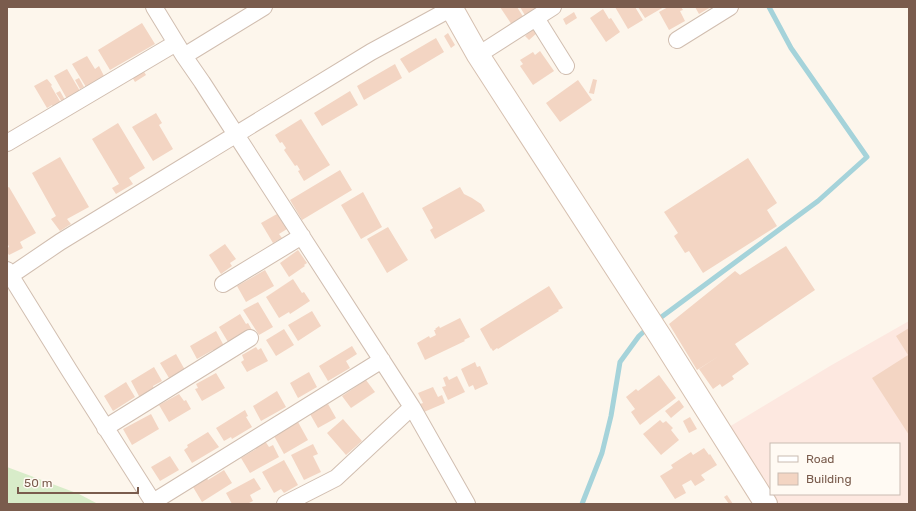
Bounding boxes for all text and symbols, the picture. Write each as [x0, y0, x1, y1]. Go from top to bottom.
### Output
legend [770, 443, 900, 495]
text: Road [806, 452, 834, 466]
scale bar [18, 469, 138, 495]
text: Building [806, 472, 852, 486]
text: 50 m [24, 476, 52, 490]

